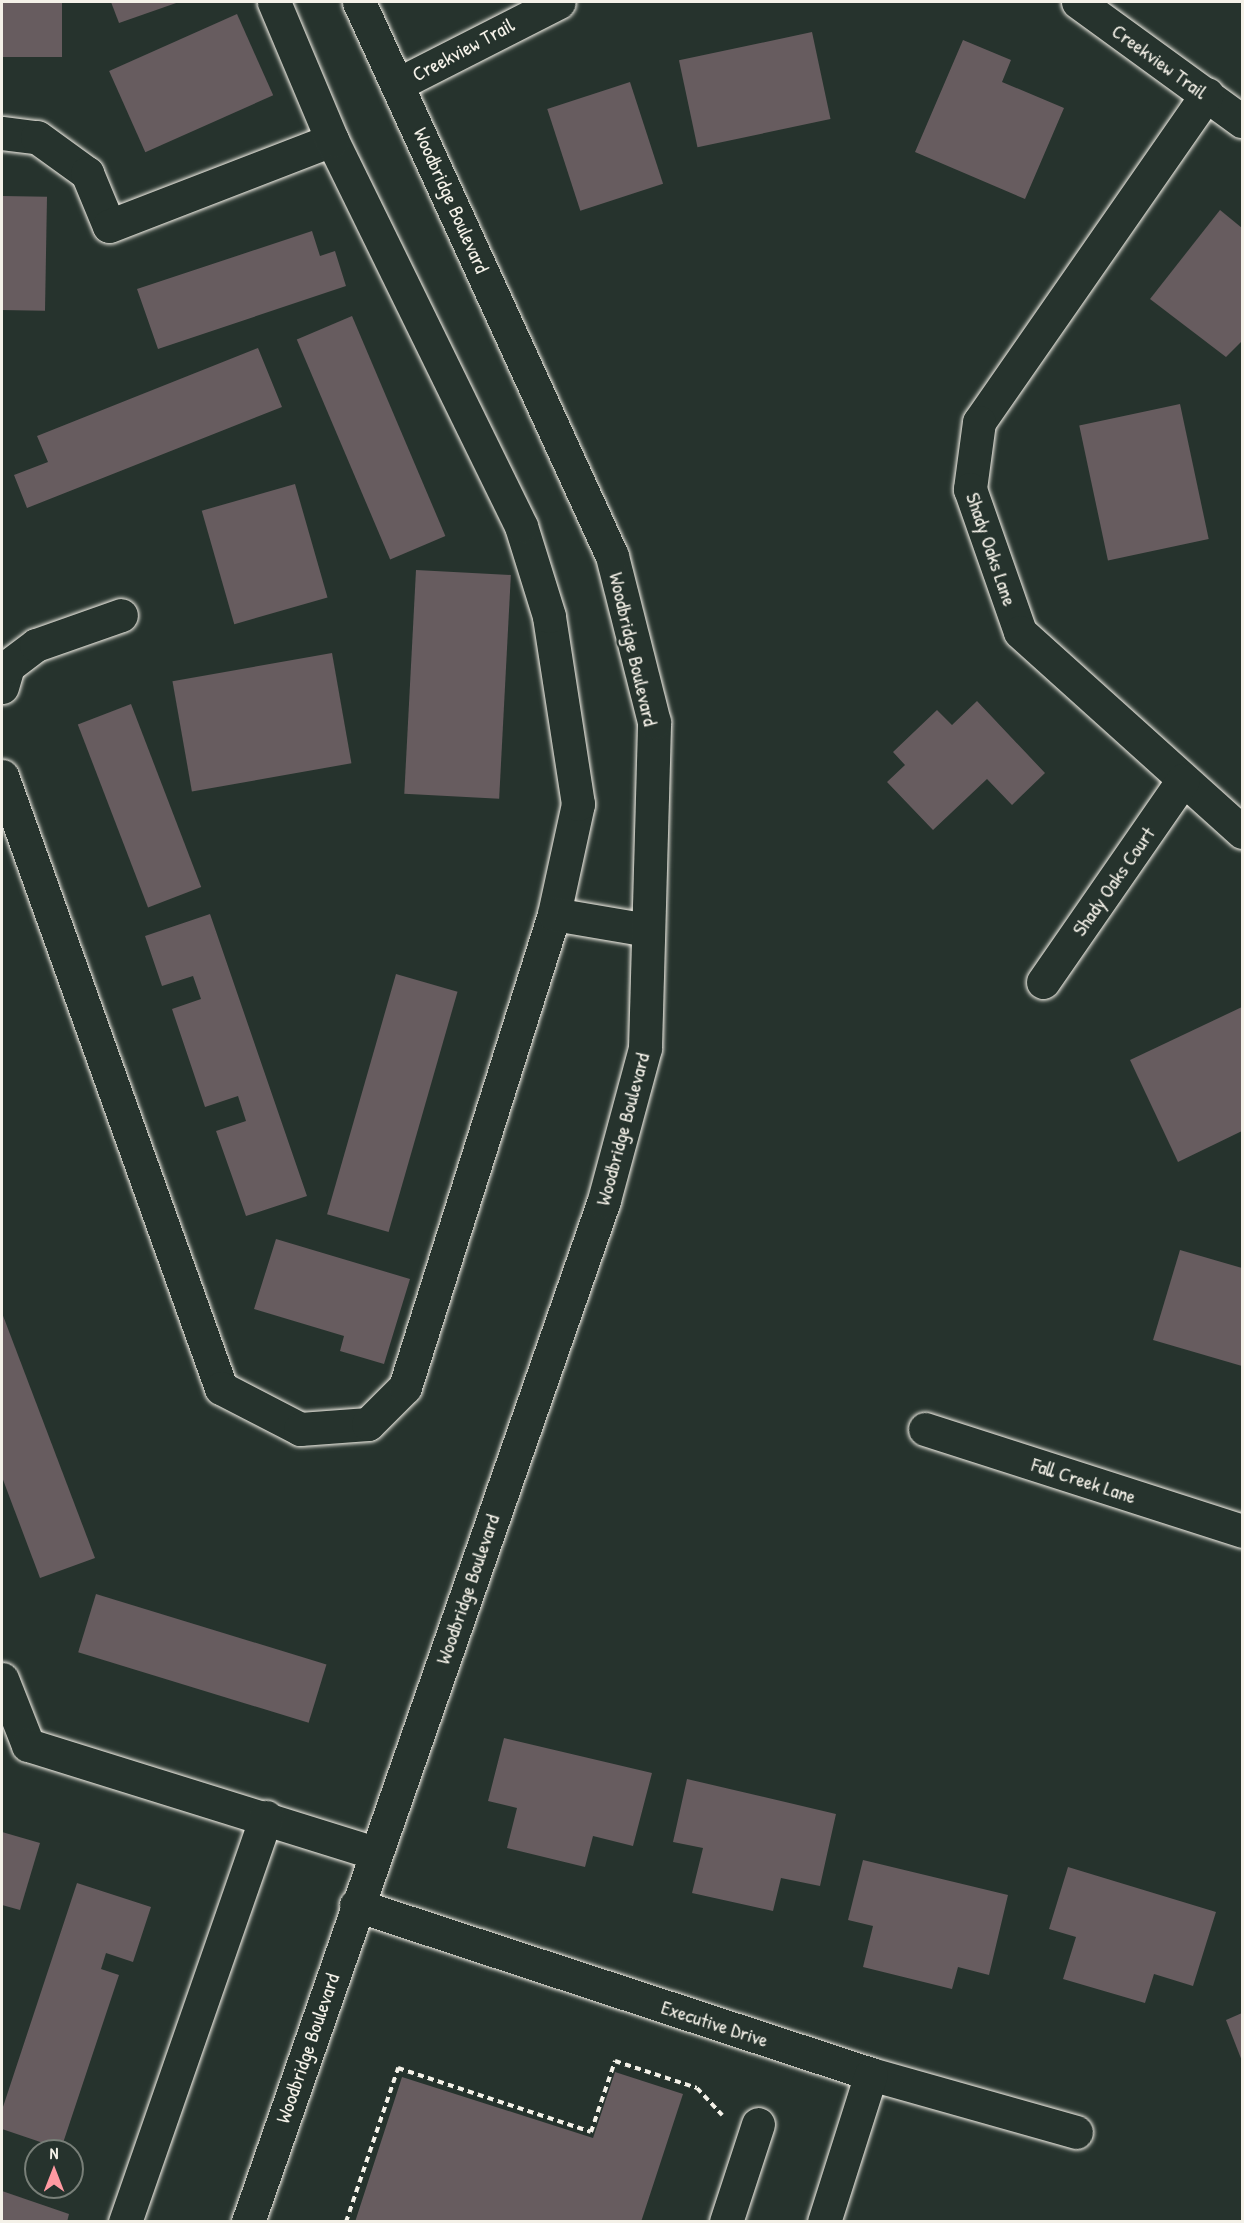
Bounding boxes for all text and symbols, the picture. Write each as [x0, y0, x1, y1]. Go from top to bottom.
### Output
street label: Creekview Trail [408, 12, 518, 86]
street label: Creekview Trail [1108, 18, 1212, 104]
street label: Woodbridge Boulevard [409, 124, 495, 276]
street label: Shady Oaks Lane [961, 489, 1023, 609]
street label: Woodbridge Boulevard [605, 570, 663, 728]
street label: Shady Oaks Court [1067, 822, 1159, 940]
street label: Woodbridge Boulevard [590, 1050, 654, 1208]
street label: Fall Creek Lane [1029, 1452, 1139, 1508]
street label: Woodbridge Boulevard [430, 1511, 504, 1667]
street label: Woodbridge Boulevard [270, 1970, 344, 2126]
street label: Executive Drive [658, 1994, 772, 2052]
north arrow [24, 2139, 84, 2199]
text: N [50, 2142, 58, 2164]

